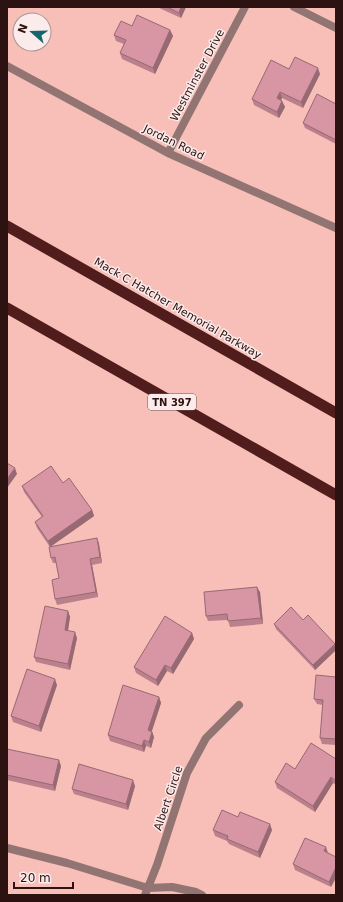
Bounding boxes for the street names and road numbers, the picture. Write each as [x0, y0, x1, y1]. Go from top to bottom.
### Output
street label: Westminster Drive [168, 27, 227, 123]
street label: Jordan Road [140, 122, 206, 163]
street label: Mack C Hatcher Memorial Parkway [92, 255, 264, 362]
road number: TN 397 [148, 394, 196, 410]
street label: Albert Circle [151, 764, 186, 832]

